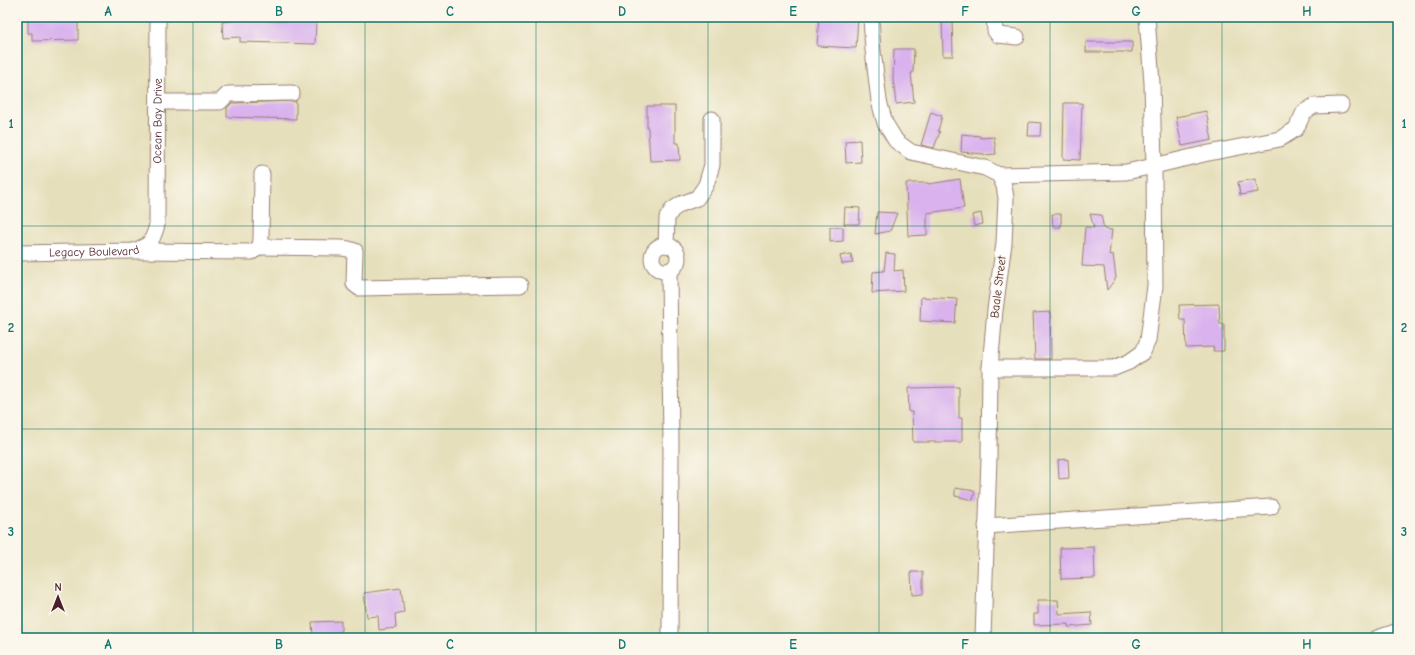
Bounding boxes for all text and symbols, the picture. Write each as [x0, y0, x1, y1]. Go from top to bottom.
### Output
text: A [104, 4, 112, 19]
text: B [275, 4, 283, 19]
text: C [446, 4, 454, 19]
text: D [618, 4, 626, 19]
text: E [789, 4, 797, 19]
text: F [961, 4, 969, 19]
text: G [1131, 4, 1141, 19]
text: H [1302, 4, 1312, 19]
street label: Ocean Bay Drive [150, 78, 165, 164]
text: 1 [8, 116, 14, 131]
text: 1 [1401, 116, 1407, 131]
street label: Legacy Boulevard [49, 242, 141, 259]
street label: Baale Street [987, 255, 1009, 319]
text: 2 [8, 320, 14, 335]
text: 2 [1401, 320, 1407, 335]
text: 3 [8, 524, 14, 539]
text: 3 [1401, 524, 1407, 539]
north arrow [38, 577, 78, 617]
text: N [54, 581, 62, 594]
text: A [104, 637, 112, 652]
text: B [275, 637, 283, 652]
text: C [446, 637, 454, 652]
text: D [618, 637, 626, 652]
text: E [789, 637, 797, 652]
text: F [961, 637, 969, 652]
text: G [1131, 637, 1141, 652]
text: H [1302, 637, 1312, 652]

